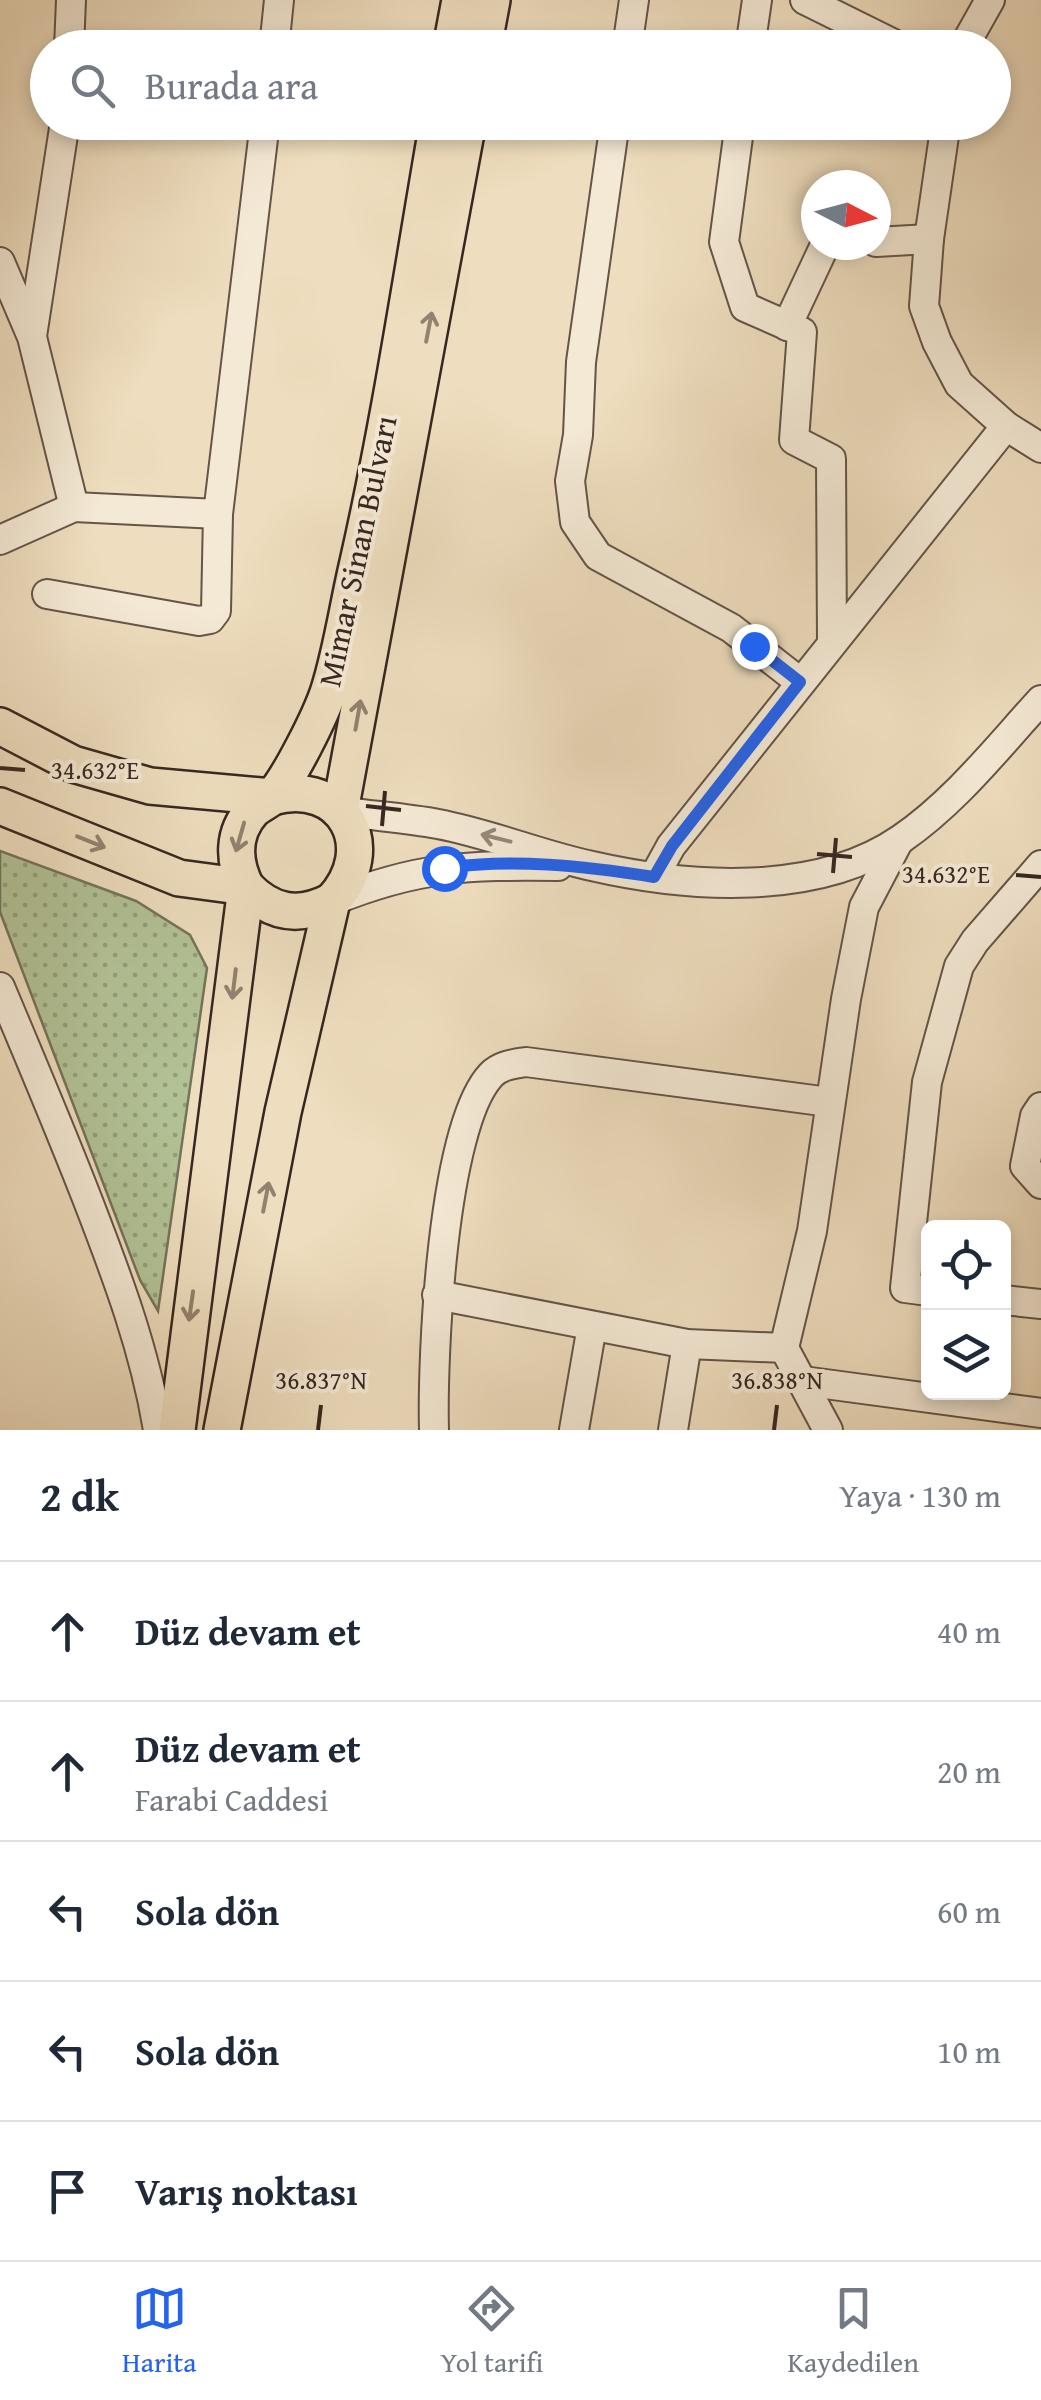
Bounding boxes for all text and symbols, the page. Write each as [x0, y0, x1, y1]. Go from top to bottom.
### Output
search box [30, 30, 1011, 140]
text: Burada ara [145, 57, 318, 113]
icon: search [65, 58, 120, 113]
north arrow [801, 170, 891, 260]
one-way arrow [420, 312, 439, 344]
street label: Mimar Sinan Bulvarı [305, 411, 409, 691]
route end [732, 624, 778, 670]
one-way arrow [349, 700, 368, 732]
text: 34.632°E [51, 752, 139, 788]
one-way arrow [230, 821, 249, 852]
one-way arrow [481, 828, 513, 846]
one-way arrow [75, 835, 105, 853]
route start [422, 846, 468, 892]
text: 34.632°E [902, 856, 990, 892]
one-way arrow [224, 967, 242, 1000]
one-way arrow [257, 1182, 276, 1214]
map controls [921, 1220, 1011, 1400]
button: locate [921, 1220, 1011, 1310]
one-way arrow [181, 1289, 199, 1322]
button: layers [921, 1310, 1011, 1400]
text: 36.837°N [275, 1362, 367, 1398]
text: 36.838°N [731, 1362, 823, 1398]
text: 2 dk [40, 1465, 119, 1526]
text: Yaya · 130 m [839, 1472, 1001, 1519]
text: Düz devam et [135, 1603, 361, 1659]
icon: ahead [40, 1604, 95, 1659]
text: 40 m [937, 1608, 1001, 1655]
text: Düz devam et [135, 1720, 361, 1776]
icon: ahead [40, 1744, 95, 1799]
text: 20 m [937, 1748, 1001, 1795]
text: Farabi Caddesi [135, 1776, 328, 1823]
text: Sola dön [135, 1883, 279, 1939]
icon: left [40, 1884, 95, 1939]
text: 60 m [937, 1888, 1001, 1935]
text: Sola dön [135, 2023, 279, 2079]
icon: left [40, 2024, 95, 2079]
text: 10 m [937, 2028, 1001, 2075]
text: Varış noktası [135, 2163, 358, 2219]
icon: arrive [40, 2164, 95, 2219]
tab: Harita [122, 2281, 196, 2382]
tab: Yol tarifi [441, 2281, 543, 2382]
tab: Kaydedilen [788, 2281, 919, 2382]

